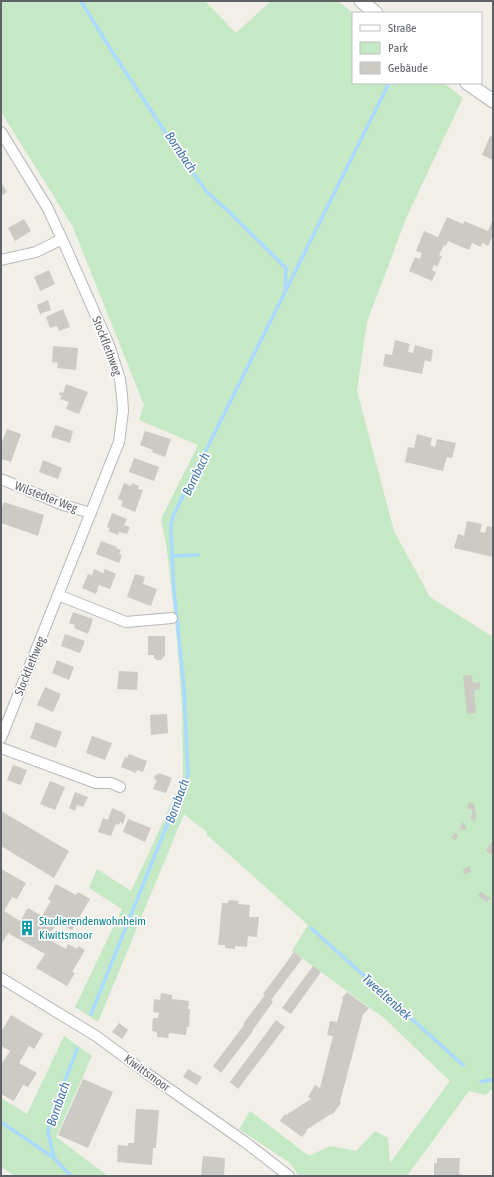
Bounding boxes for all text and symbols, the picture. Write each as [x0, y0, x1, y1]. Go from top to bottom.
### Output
legend [352, 12, 482, 84]
text: Straße [388, 21, 416, 35]
text: Park [388, 41, 409, 55]
text: Gebäude [388, 61, 428, 75]
water label: Bornbach [162, 129, 200, 176]
street label: Stockflethweg [89, 314, 125, 378]
water label: Bornbach [179, 450, 213, 498]
street label: Wilstedter Weg [13, 479, 80, 516]
street label: Stockflethweg [12, 634, 49, 698]
water label: Bornbach [162, 776, 192, 825]
place label: Studierendenwohnheim Kiwittsmoor [39, 914, 146, 942]
building icon: Studierendenwohnheim Kiwittsmoor [18, 919, 36, 937]
water label: Tweeltenbek [359, 971, 415, 1023]
street label: Kiwittsmoor [121, 1052, 173, 1095]
water label: Bornbach [43, 1079, 73, 1128]

